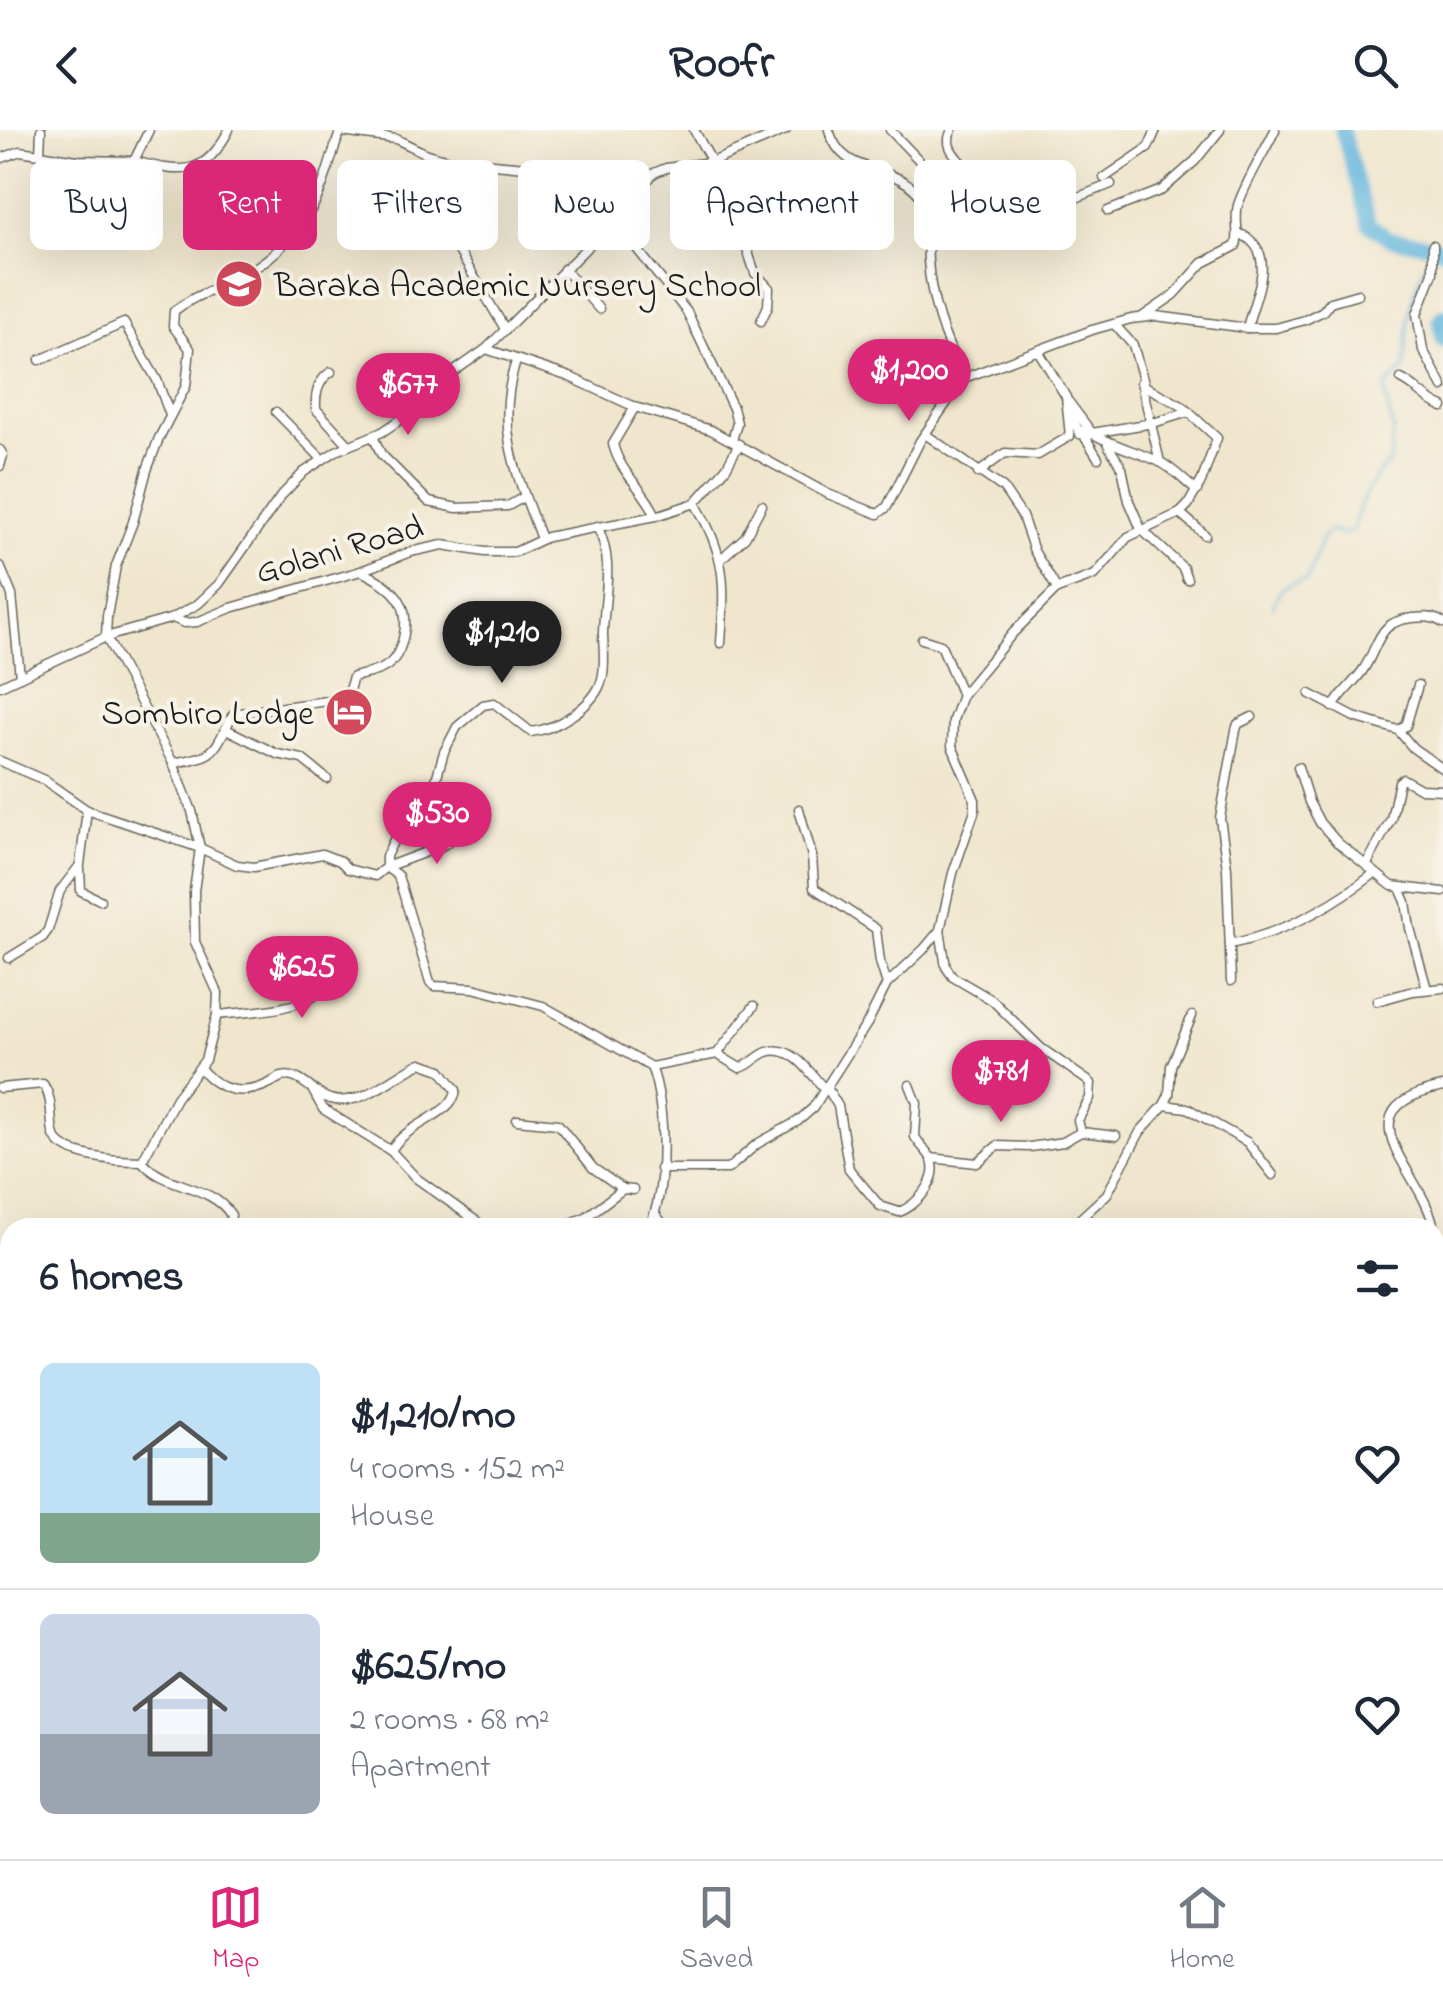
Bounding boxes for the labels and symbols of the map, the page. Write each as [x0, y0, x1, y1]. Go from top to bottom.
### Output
school or university icon: Baraka Academic Nursery School [213, 258, 265, 310]
place label: Baraka Academic Nursery School [273, 262, 761, 313]
pin: $1,200 [828, 339, 990, 424]
pin: $677 [349, 353, 467, 438]
street label: Golani Road [250, 503, 430, 600]
pin: $1,210 [421, 601, 583, 686]
hotel icon: Sombiro Lodge [323, 686, 375, 738]
place label: Sombiro Lodge [101, 690, 314, 741]
pin: $530 [378, 782, 496, 867]
pin: $625 [243, 936, 361, 1021]
pin: $781 [942, 1040, 1060, 1125]

